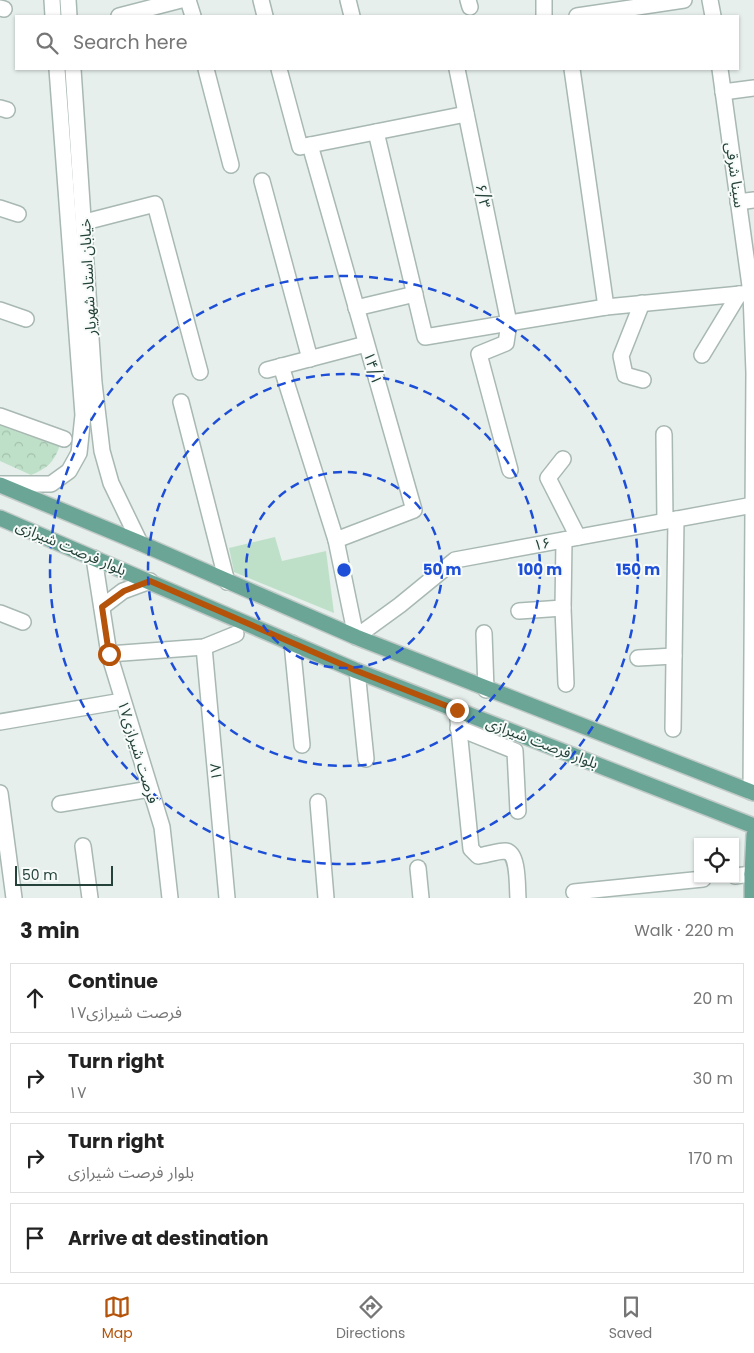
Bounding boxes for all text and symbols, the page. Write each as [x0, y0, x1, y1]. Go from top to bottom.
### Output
search box [15, 15, 739, 70]
icon: search [33, 29, 61, 57]
text: Search here [73, 29, 187, 56]
street label: سینا شرقی [721, 141, 751, 209]
street label: ۶/۳ [471, 182, 496, 210]
street label: خیابان استاد شهریار [74, 218, 101, 337]
street label: ۱۴/۱ [359, 349, 388, 387]
street label: بلوار فرصت شیرازی [13, 515, 130, 580]
street label: ۱۶ [532, 532, 552, 555]
text: 50 m [423, 559, 461, 580]
text: 100 m [518, 559, 562, 580]
text: 150 m [616, 559, 660, 580]
centre of rings [335, 561, 353, 579]
route start [98, 643, 121, 666]
street label: ۱۷فرصت شیرازی [113, 698, 164, 806]
route end [446, 699, 469, 722]
street label: بلوار فرصت شیرازی [483, 712, 601, 774]
street label: ۱۷ [204, 762, 227, 782]
map controls [694, 838, 739, 883]
button: locate [694, 838, 739, 883]
scale bar [15, 863, 112, 886]
text: 50 m [22, 865, 58, 885]
text: 3 min [20, 916, 80, 945]
text: Walk · 220 m [634, 919, 734, 942]
text: Continue [68, 968, 158, 995]
icon: ahead [21, 984, 49, 1012]
text: 20 m [693, 987, 733, 1010]
text: ۱۷فرصت شیرازی [68, 1001, 182, 1024]
text: Turn right [68, 1048, 164, 1075]
icon: right [21, 1064, 49, 1092]
text: 30 m [693, 1067, 733, 1090]
text: ۱۷ [68, 1081, 86, 1104]
text: Turn right [68, 1128, 164, 1155]
icon: right [21, 1144, 49, 1172]
text: 170 m [688, 1147, 733, 1170]
text: بلوار فرصت شیرازی [68, 1161, 194, 1184]
icon: arrive [21, 1224, 49, 1252]
text: Arrive at destination [68, 1225, 269, 1252]
tab: Map [102, 1293, 133, 1344]
tab: Directions [336, 1293, 405, 1344]
tab: Saved [609, 1293, 652, 1344]

